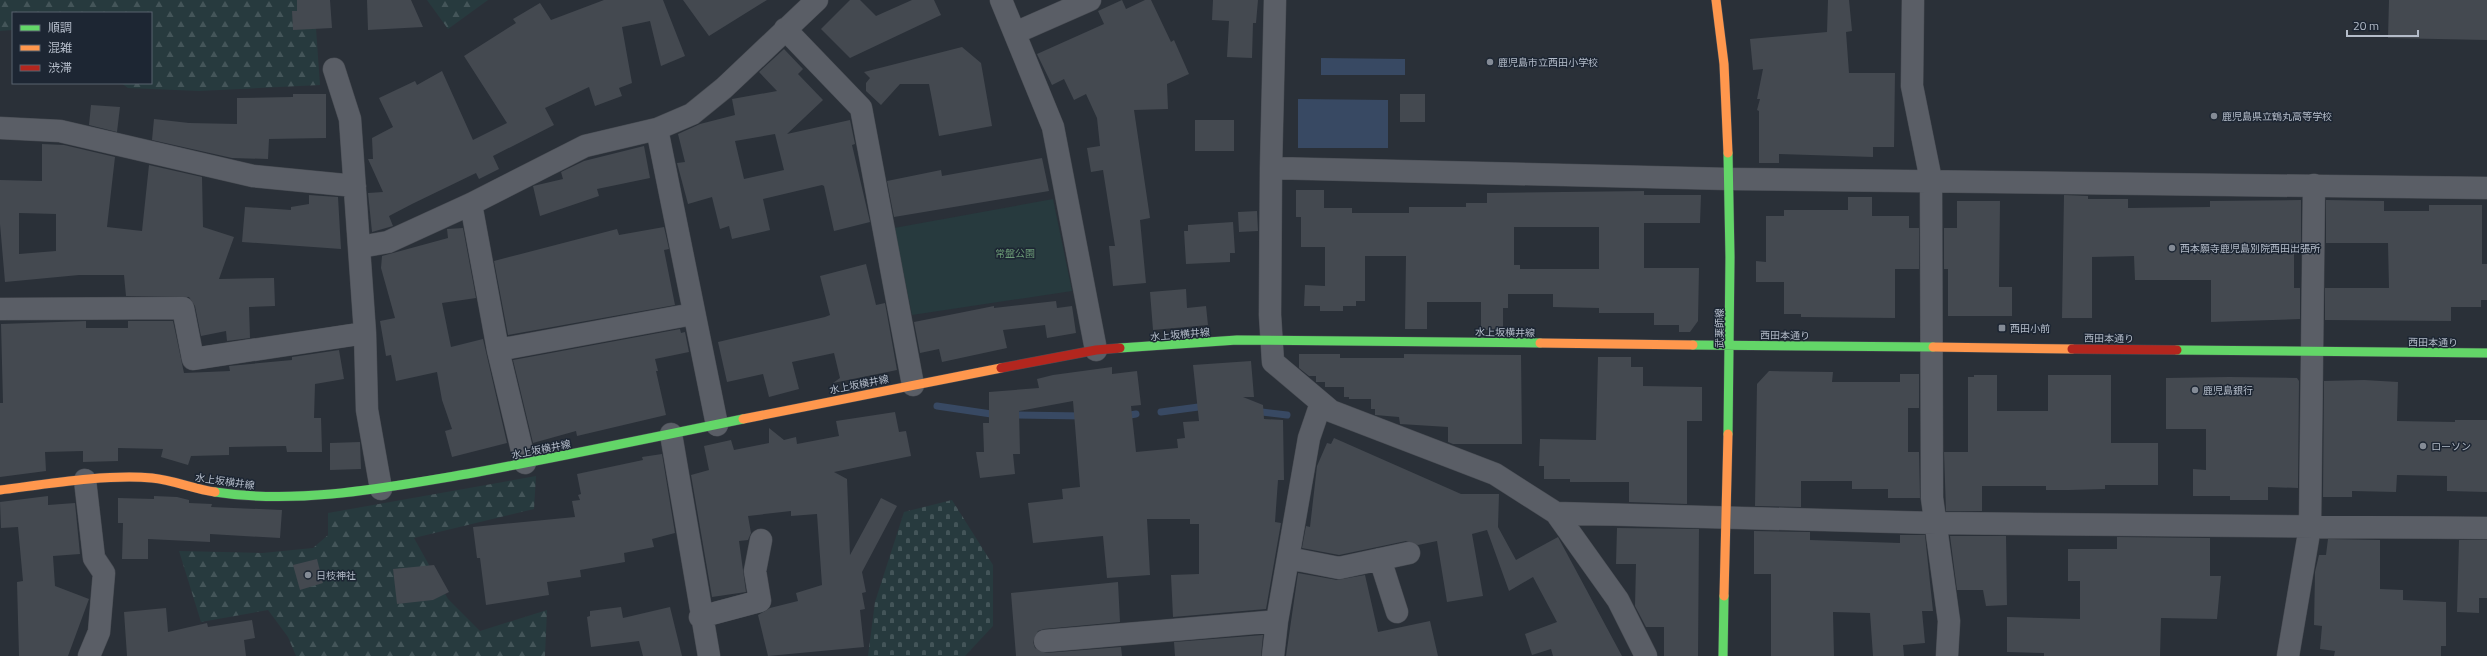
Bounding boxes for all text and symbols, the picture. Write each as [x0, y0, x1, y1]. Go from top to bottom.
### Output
legend [12, 12, 152, 84]
scale bar [2347, 12, 2418, 38]
text: 20 m [2353, 16, 2379, 35]
text: 順調 [48, 18, 72, 37]
text: 混雑 [48, 38, 72, 57]
place label: 鹿児島市立西田小学校 [1498, 55, 1598, 70]
marker: 鹿児島市立西田小学校 [1485, 57, 1495, 67]
text: 渋滞 [48, 58, 72, 77]
place label: 鹿児島県立鶴丸高等学校 [2222, 109, 2332, 124]
marker: 鹿児島県立鶴丸高等学校 [2209, 111, 2219, 121]
place label: 西本願寺鹿児島別院西田出張所 [2180, 241, 2320, 256]
marker: 西本願寺鹿児島別院西田出張所 [2167, 243, 2177, 253]
park label: 常盤公園 [995, 246, 1035, 261]
street label: 武薬師線 [1712, 308, 1727, 348]
place label: 西田小前 [2010, 321, 2050, 336]
marker: 西田小前 [1997, 323, 2007, 333]
street label: 水上坂横井線 [1150, 324, 1211, 345]
street label: 水上坂横井線 [1475, 324, 1535, 341]
street label: 西田本通り [1760, 328, 1810, 343]
street label: 西田本通り [2084, 331, 2134, 346]
street label: 西田本通り [2408, 335, 2458, 350]
street label: 水上坂横井線 [828, 371, 890, 398]
place label: 鹿児島銀行 [2203, 383, 2253, 398]
marker: 鹿児島銀行 [2190, 385, 2200, 395]
street label: 水上坂横井線 [510, 436, 572, 463]
place label: ローソン [2431, 439, 2471, 454]
marker: ローソン [2418, 441, 2428, 451]
street label: 水上坂横井線 [194, 470, 256, 493]
place label: 日枝神社 [316, 568, 356, 583]
marker: 日枝神社 [303, 570, 313, 580]

